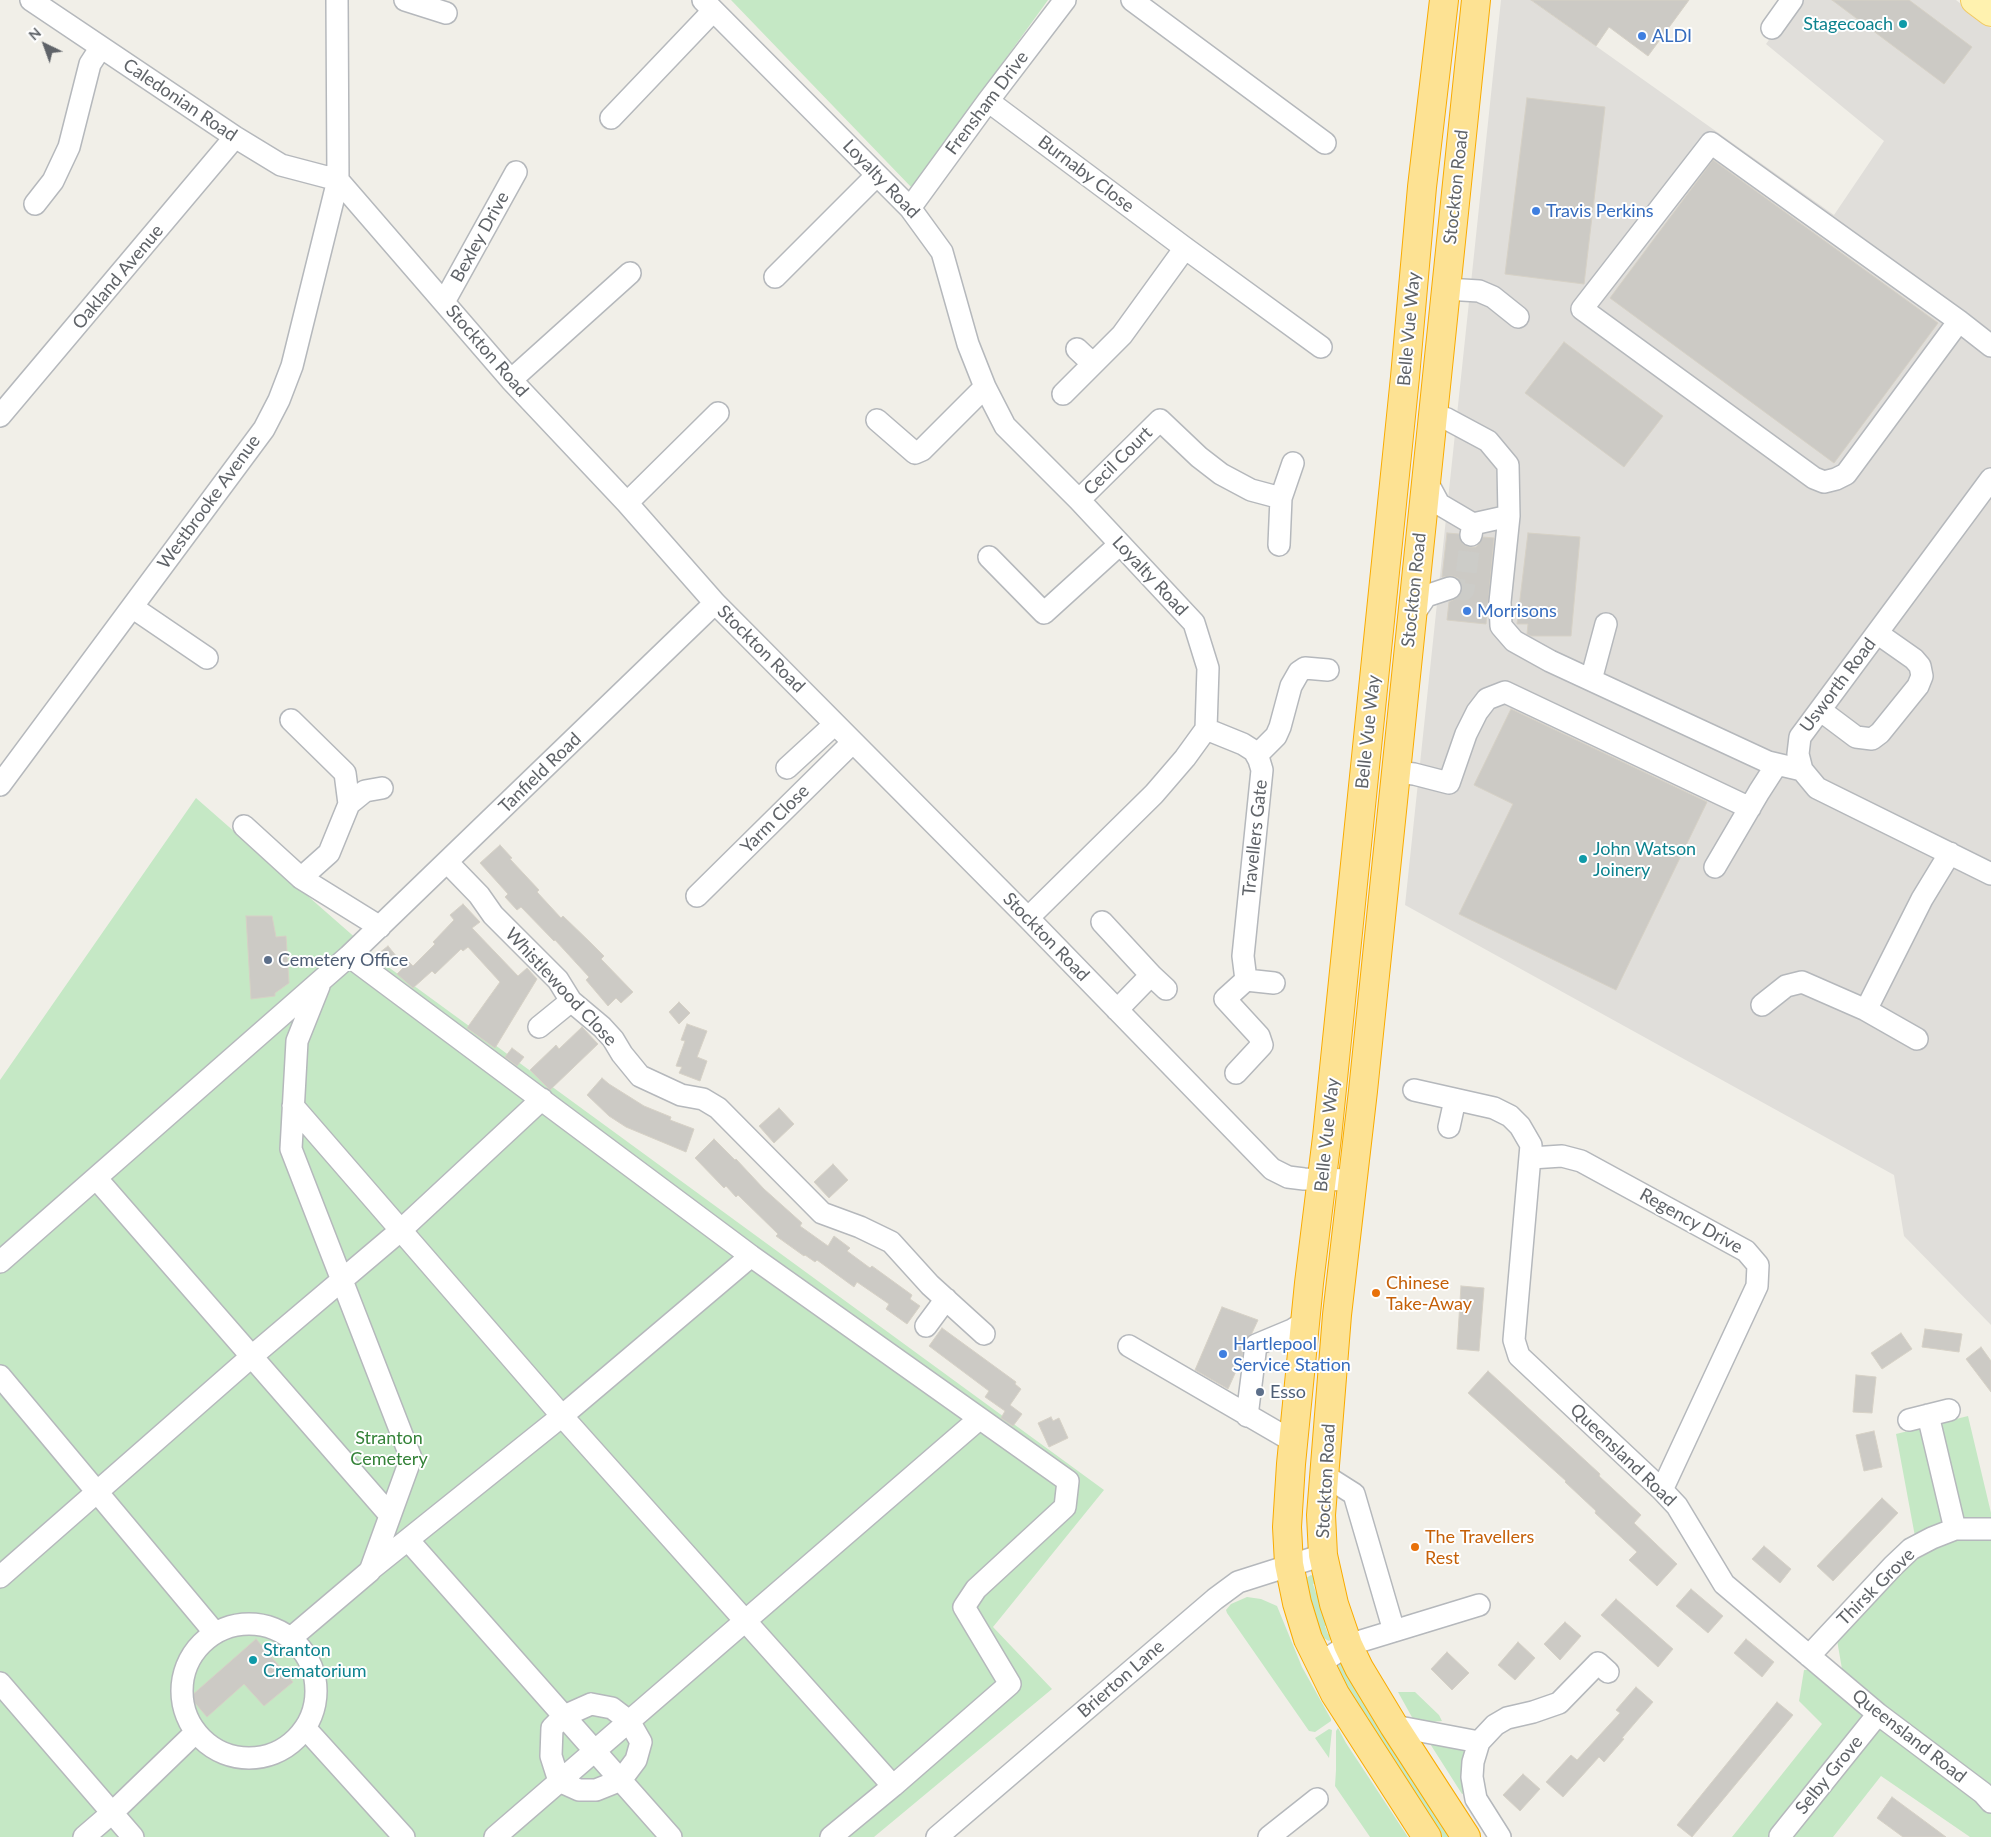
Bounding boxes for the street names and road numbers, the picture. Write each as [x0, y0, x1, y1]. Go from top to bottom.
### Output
street label: Frensham Drive [941, 47, 1033, 159]
street label: Caledonian Road [119, 54, 241, 146]
street label: Stockton Road [1439, 129, 1473, 245]
street label: Burnaby Close [1034, 131, 1138, 217]
street label: Loyalty Road [838, 135, 924, 223]
street label: Bexley Drive [446, 188, 514, 286]
street label: Oakland Avenue [68, 220, 168, 334]
street label: Belle Vue Way [1393, 271, 1425, 387]
street label: Stockton Road [441, 301, 533, 401]
street label: Cecil Court [1079, 422, 1157, 500]
street label: Westbrooke Avenue [153, 431, 265, 573]
street label: Loyalty Road [1108, 532, 1192, 620]
street label: Stockton Road [1397, 532, 1431, 648]
street label: Stockton Road [713, 601, 809, 697]
street label: Usworth Road [1796, 634, 1880, 736]
street label: Belle Vue Way [1351, 674, 1385, 790]
street label: Tanfield Road [494, 728, 586, 818]
street label: Travellers Gate [1238, 779, 1272, 897]
street label: Yarm Close [736, 780, 814, 858]
street label: Stockton Road [998, 888, 1094, 986]
street label: Whistlewood Close [501, 923, 621, 1051]
street label: Belle Vue Way [1310, 1077, 1344, 1193]
street label: Regency Drive [1636, 1184, 1746, 1258]
street label: Queensland Road [1566, 1399, 1680, 1511]
street label: Stockton Road [1312, 1423, 1340, 1539]
street label: Thirsk Grove [1833, 1544, 1919, 1630]
street label: Brierton Lane [1073, 1636, 1169, 1722]
street label: Queensland Road [1848, 1685, 1970, 1787]
street label: Selby Grove [1791, 1731, 1867, 1819]

